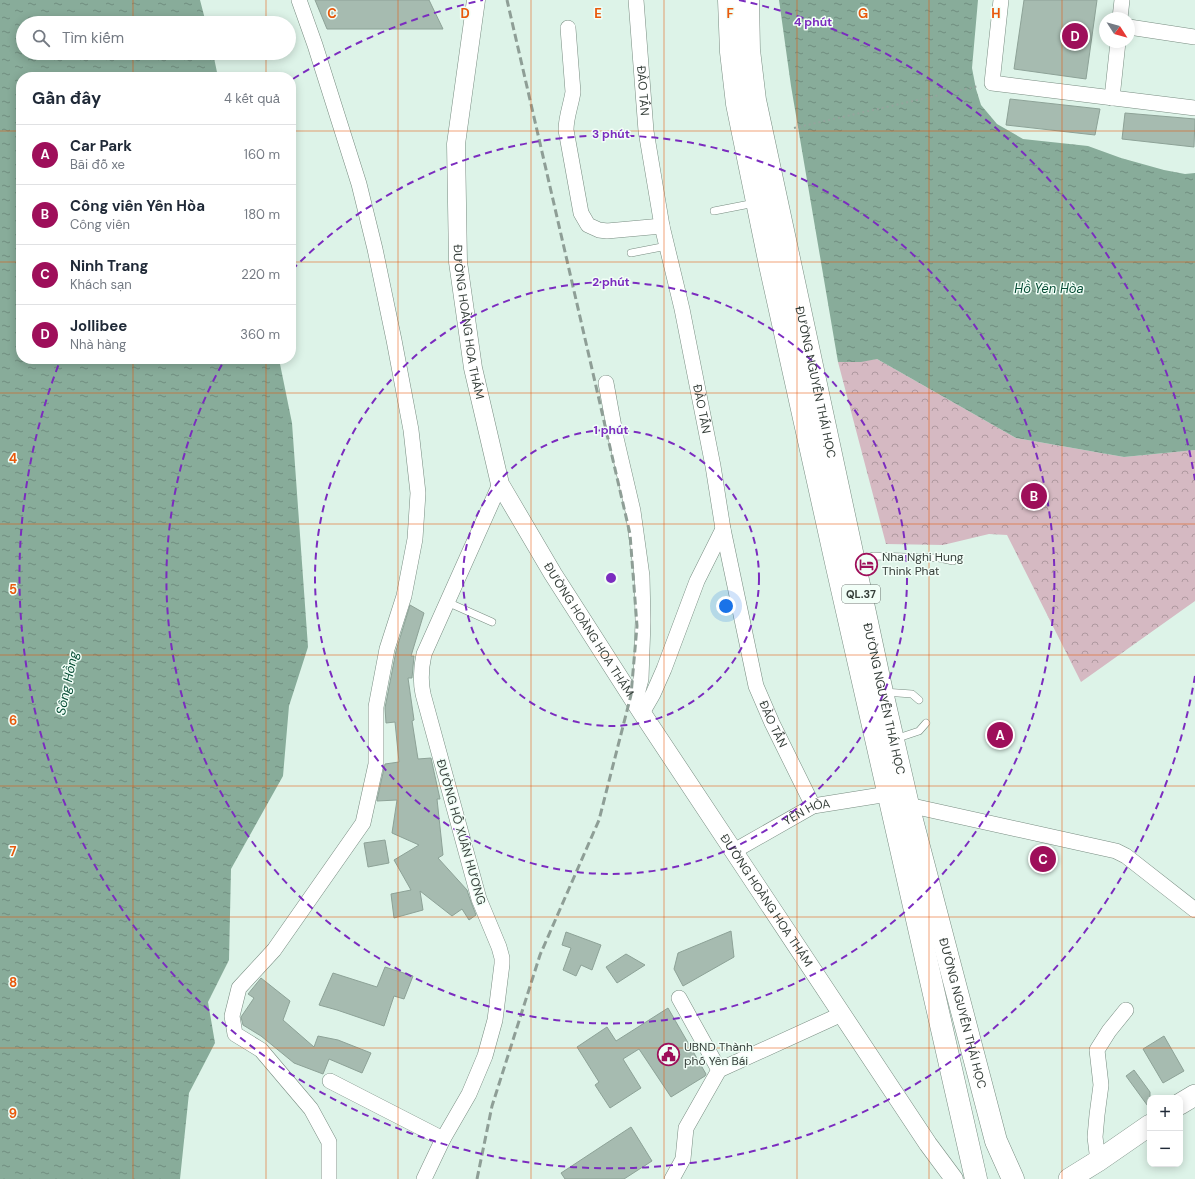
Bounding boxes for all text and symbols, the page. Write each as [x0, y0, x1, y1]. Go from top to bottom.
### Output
text: C [327, 5, 337, 22]
text: D [460, 5, 470, 22]
text: E [594, 5, 602, 22]
text: F [726, 5, 734, 22]
text: G [858, 5, 868, 22]
text: H [991, 5, 1001, 22]
north arrow [1099, 12, 1135, 48]
text: 4 phút [794, 14, 832, 30]
search box [16, 16, 296, 60]
pin: D [1062, 21, 1088, 51]
icon: search [30, 27, 52, 49]
text: Tìm kiếm [62, 28, 124, 48]
street label: ĐÀO TẤN [633, 65, 653, 116]
text: Gần đây [32, 87, 101, 109]
text: 4 kết quả [224, 90, 280, 107]
text: 3 phút [592, 126, 630, 142]
text: Car Park [70, 136, 132, 156]
text: A [40, 146, 50, 163]
text: 160 m [244, 146, 280, 163]
text: Bãi đỗ xe [70, 156, 125, 173]
text: Công viên Yên Hòa [70, 196, 205, 216]
text: B [41, 206, 49, 223]
text: 180 m [244, 206, 280, 223]
text: Công viên [70, 216, 130, 233]
street label: ĐƯỜNG HOÀNG HOA THÁM [450, 244, 488, 401]
text: Ninh Trang [70, 256, 148, 276]
text: C [40, 266, 50, 283]
text: 220 m [241, 266, 280, 283]
text: 2 phút [592, 274, 630, 290]
text: Khách sạn [70, 276, 132, 293]
water label: Hồ Yên Hòa [1014, 280, 1084, 297]
street label: ĐƯỜNG NGUYỄN THÁI HỌC [791, 305, 840, 460]
text: Jollibee [70, 316, 127, 336]
text: D [40, 326, 50, 343]
text: 360 m [240, 326, 280, 343]
text: Nhà hàng [70, 336, 126, 353]
street label: ĐÀO TẤN [689, 383, 714, 435]
text: 1 phút [593, 422, 629, 438]
text: 4 [9, 450, 17, 467]
pin: B [1021, 481, 1047, 511]
place label: Nha Nghi Hung Think Phat [882, 549, 964, 579]
hotel icon: Nha Nghi Hung Think Phat [853, 551, 879, 577]
street label: ĐƯỜNG HOÀNG HOA THÁM [540, 560, 637, 700]
centre of rings [604, 571, 618, 585]
text: 5 [9, 581, 17, 598]
road number: QL.37 [842, 585, 880, 603]
your location [716, 596, 736, 616]
street label: ĐƯỜNG NGUYỄN THÁI HỌC [859, 621, 909, 777]
water label: Sông Hồng [52, 649, 82, 717]
street label: ĐÀO TẤN [755, 698, 791, 750]
text: 6 [9, 712, 17, 729]
pin: A [987, 720, 1013, 750]
street label: ĐƯỜNG HỒ XUÂN HƯƠNG [433, 757, 489, 907]
street label: YÊN HÒA [780, 795, 831, 829]
street label: ĐƯỜNG HOÀNG HOA THÁM [717, 831, 816, 970]
text: 7 [10, 843, 17, 860]
pin: C [1030, 844, 1056, 874]
street label: ĐƯỜNG NGUYỄN THÁI HỌC [935, 936, 990, 1091]
text: 8 [9, 974, 17, 991]
place label: UBND Thành phố Yên Bái [684, 1039, 753, 1069]
public building icon: UBND Thành phố Yên Bái [656, 1041, 682, 1067]
map controls [1147, 1095, 1183, 1167]
button: + [1147, 1095, 1183, 1131]
text: 9 [9, 1105, 17, 1122]
button: − [1147, 1131, 1183, 1167]

